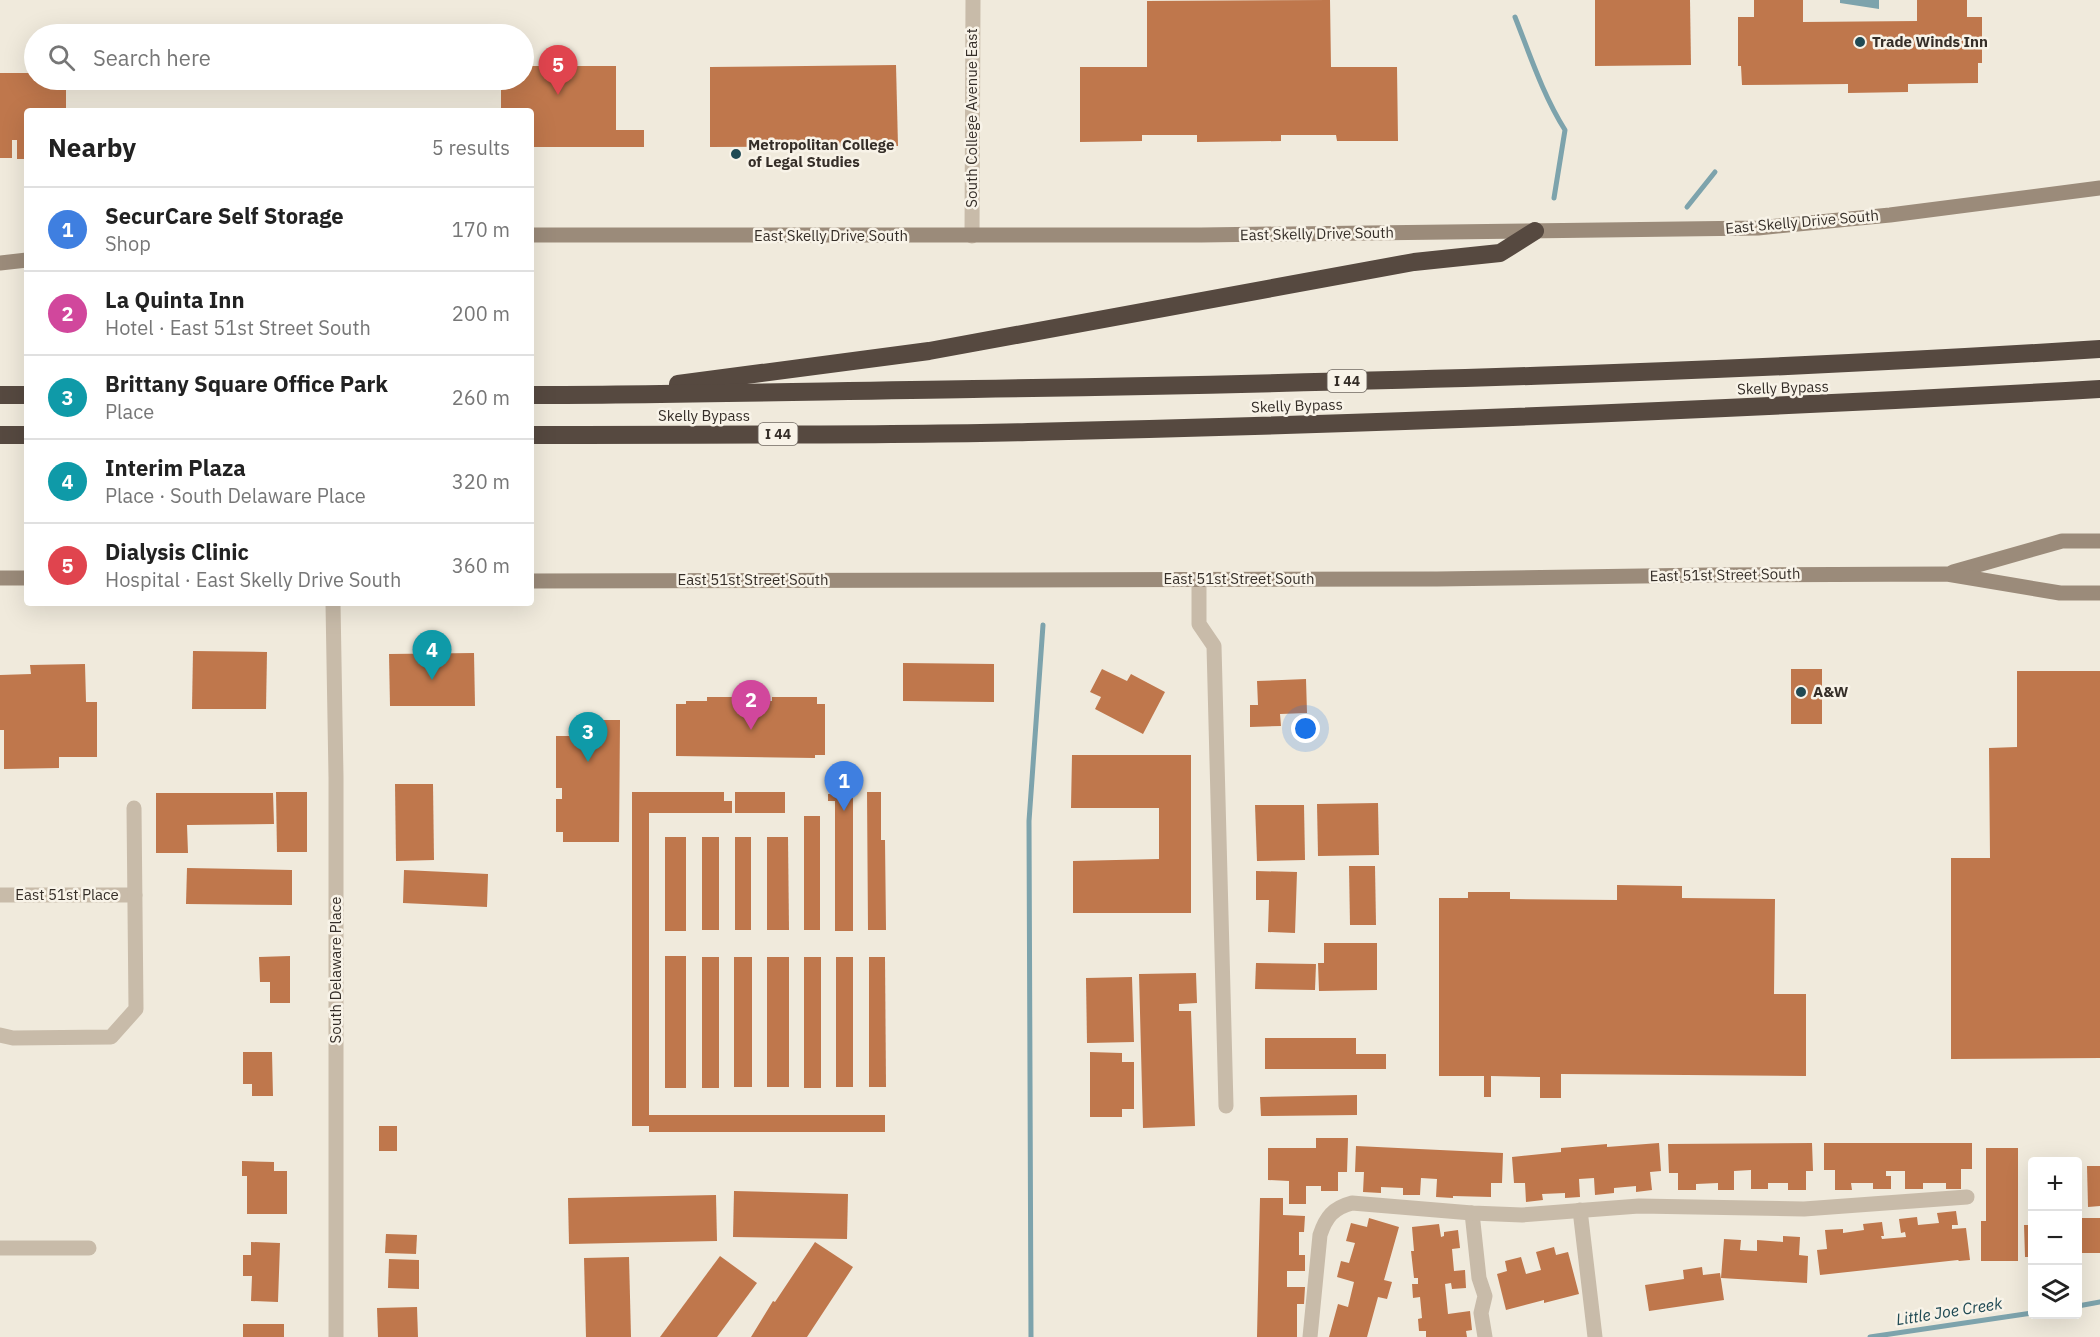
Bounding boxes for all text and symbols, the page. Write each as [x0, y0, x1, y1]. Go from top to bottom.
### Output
search box [24, 24, 534, 90]
street label: South College Avenue East [962, 28, 981, 208]
place label: Trade Winds Inn [1872, 32, 1988, 51]
marker: Trade Winds Inn [1853, 35, 1867, 49]
icon: search [45, 41, 78, 74]
text: Search here [93, 43, 211, 72]
pin: 5 [538, 46, 578, 95]
text: Nearby [48, 130, 136, 164]
text: 5 results [432, 134, 510, 161]
place label: Metropolitan College of Legal Studies [748, 135, 894, 171]
marker: Metropolitan College of Legal Studies [729, 147, 743, 161]
text: SecurCare Self Storage [105, 201, 344, 230]
street label: East Skelly Drive South [1724, 205, 1880, 238]
text: 1 [62, 216, 74, 243]
text: 170 m [452, 216, 510, 243]
street label: East Skelly Drive South [1240, 223, 1394, 244]
street label: East Skelly Drive South [754, 226, 908, 245]
text: Shop [105, 230, 151, 257]
text: La Quinta Inn [105, 285, 245, 314]
text: 2 [62, 300, 74, 327]
text: 200 m [452, 300, 510, 327]
text: Hotel · East 51st Street South [105, 314, 371, 341]
text: Brittany Square Office Park [105, 369, 388, 398]
road number: I 44 [1328, 370, 1366, 392]
street label: Skelly Bypass [1737, 376, 1829, 399]
text: 3 [62, 384, 74, 411]
text: 260 m [452, 384, 510, 411]
street label: Skelly Bypass [1251, 394, 1343, 417]
text: Place [105, 398, 154, 425]
street label: Skelly Bypass [658, 406, 750, 425]
road number: I 44 [758, 423, 798, 445]
text: Interim Plaza [105, 453, 246, 482]
text: 4 [62, 468, 74, 495]
text: 320 m [452, 468, 510, 495]
text: Place · South Delaware Place [105, 482, 366, 509]
text: Dialysis Clinic [105, 537, 249, 566]
text: 5 [62, 552, 74, 579]
text: 360 m [452, 552, 510, 579]
street label: East 51st Street South [1649, 564, 1801, 585]
text: Hospital · East Skelly Drive South [105, 566, 401, 593]
street label: East 51st Street South [1164, 569, 1314, 588]
street label: East 51st Street South [678, 570, 828, 589]
pin: 4 [412, 630, 452, 680]
pin: 2 [732, 680, 771, 730]
place label: A&W [1813, 682, 1849, 701]
marker: A&W [1794, 685, 1808, 699]
pin: 3 [568, 712, 608, 762]
your location [1291, 714, 1320, 743]
pin: 1 [824, 762, 864, 811]
street label: East 51st Place [15, 885, 119, 904]
street label: South Delaware Place [326, 897, 345, 1043]
map controls [2028, 1157, 2082, 1319]
button: + [2028, 1157, 2082, 1211]
button: − [2028, 1211, 2082, 1265]
button: layers [2028, 1265, 2082, 1319]
water label: Little Joe Creek [1895, 1293, 2004, 1329]

